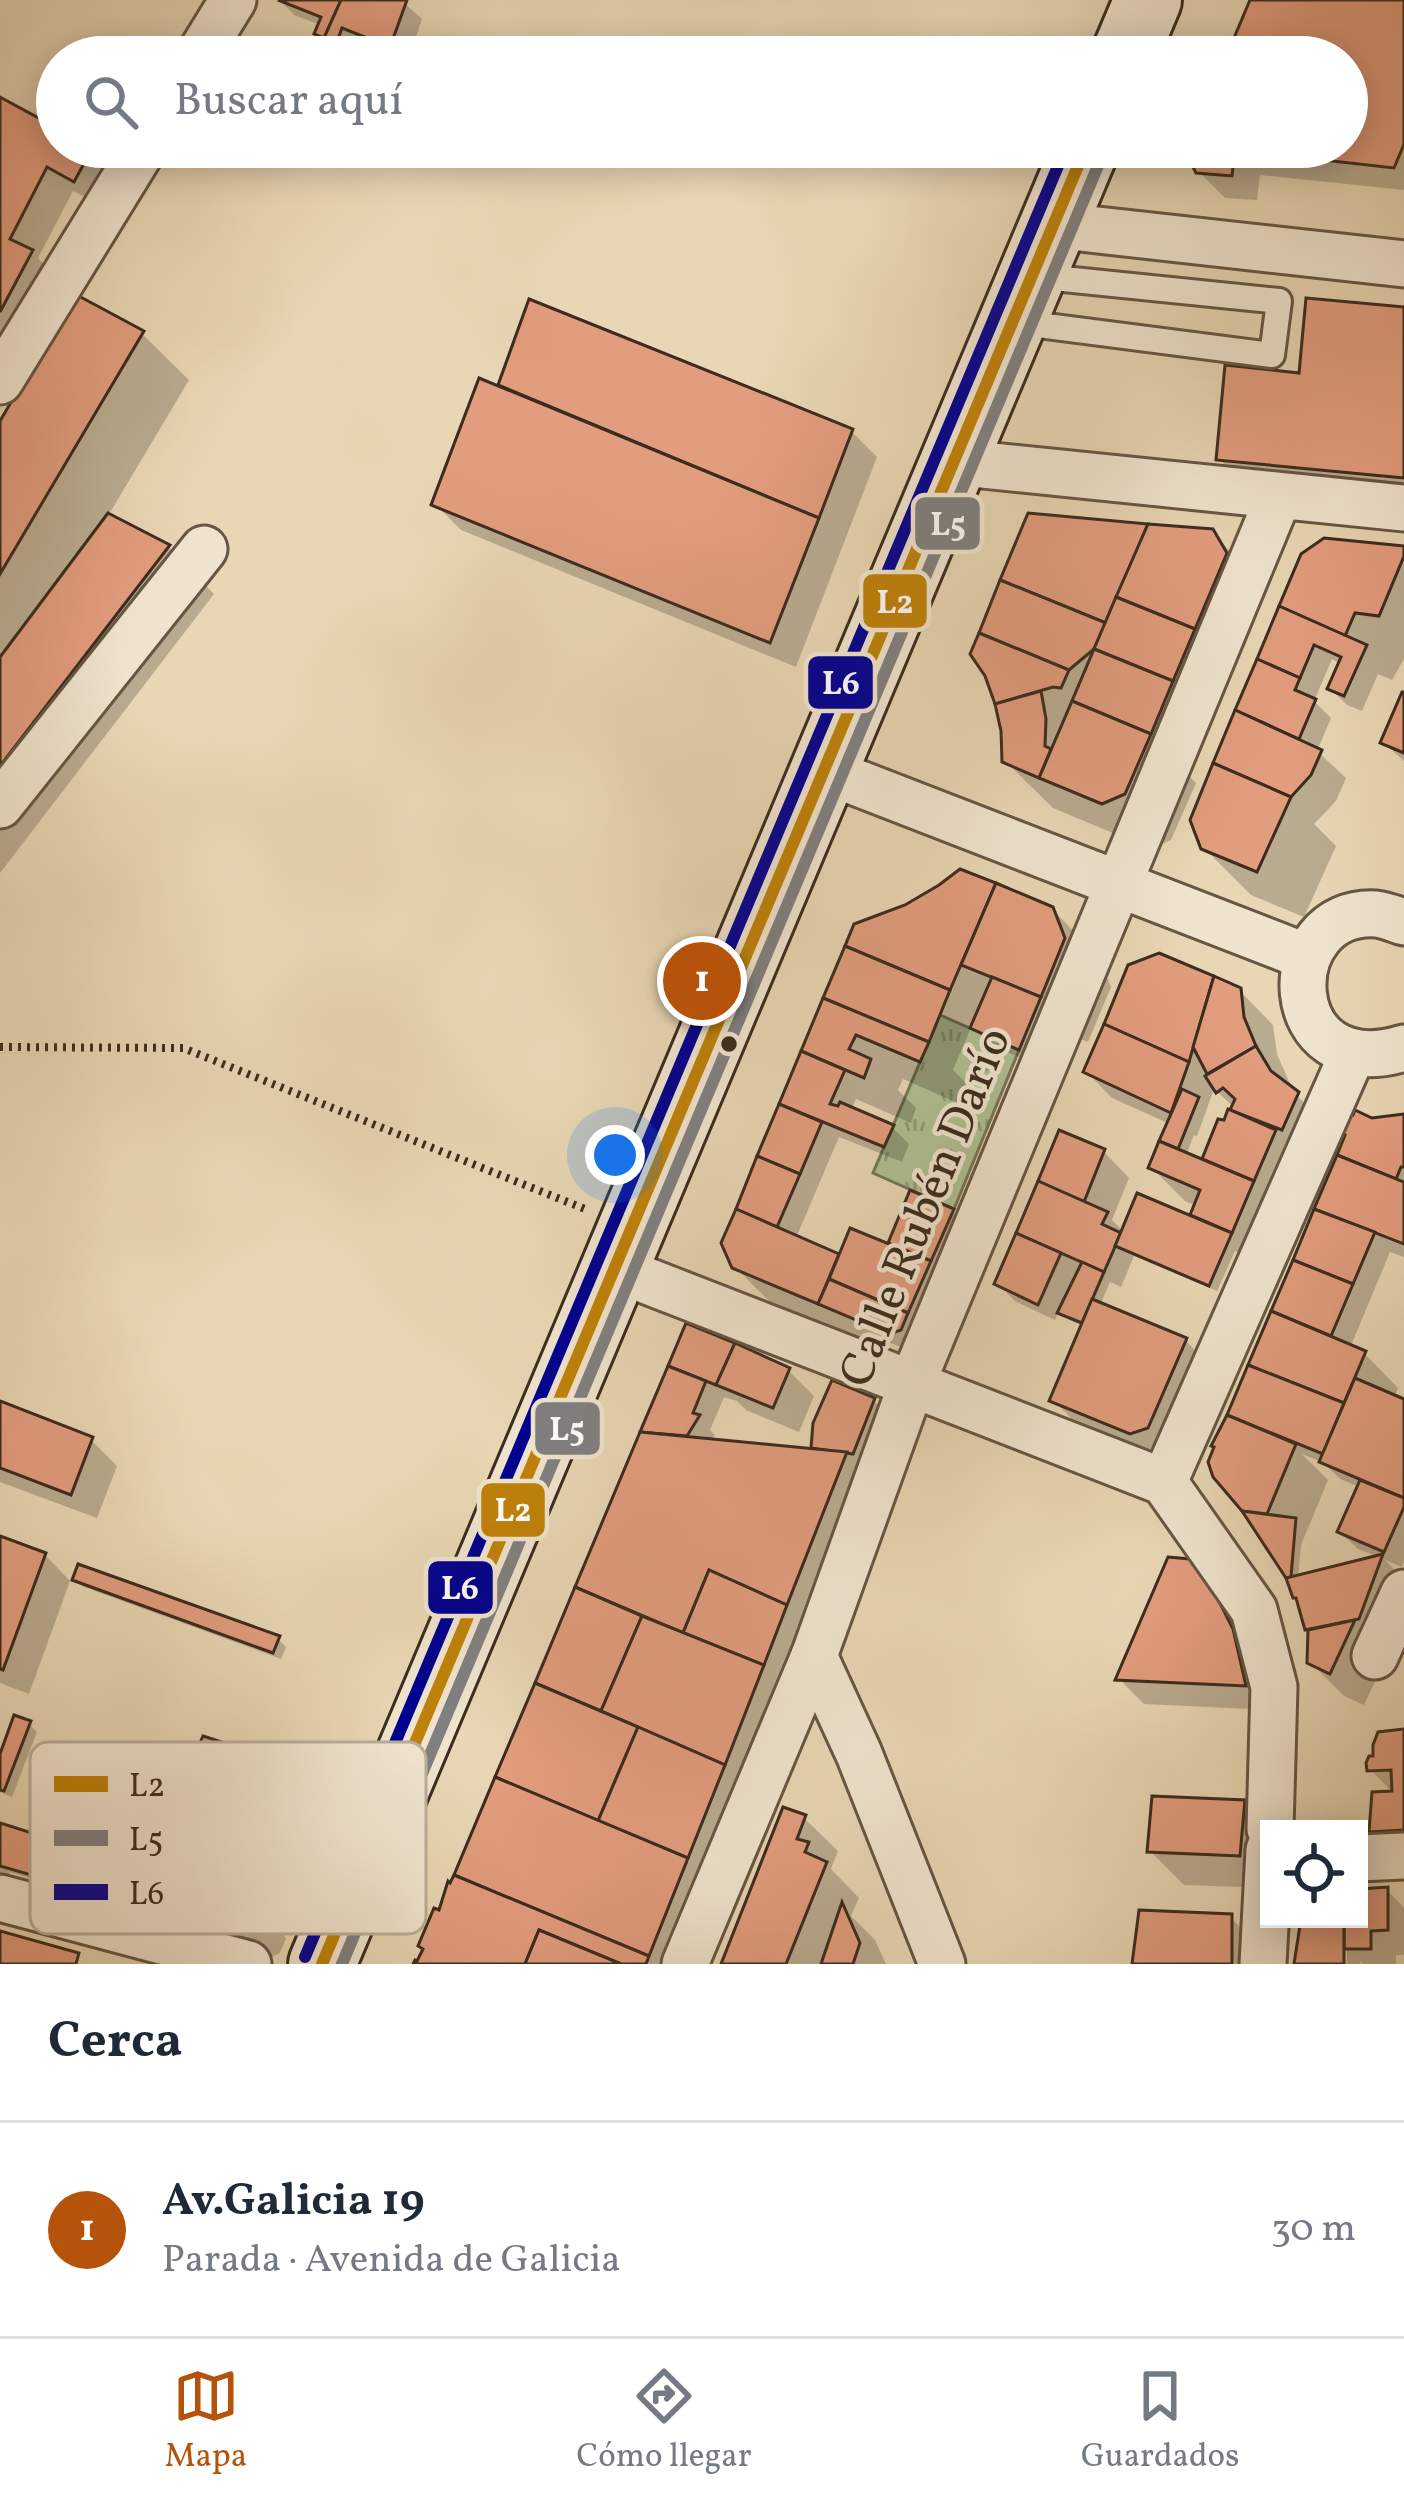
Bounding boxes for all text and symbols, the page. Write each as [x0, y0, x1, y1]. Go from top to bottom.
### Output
search box [36, 36, 1368, 168]
icon: search [78, 69, 144, 135]
text: Buscar aquí [174, 71, 403, 134]
line badge: L5 [913, 495, 982, 552]
text: L5 [930, 504, 966, 550]
line badge: L2 [861, 572, 929, 630]
text: L2 [876, 582, 914, 628]
line badge: L6 [806, 654, 875, 711]
text: L6 [822, 663, 860, 709]
pin: 1 [663, 936, 741, 1026]
street label: Calle Rubén Darío [824, 1018, 1030, 1398]
unlabelled marker [718, 1033, 740, 1055]
your location [585, 1125, 645, 1185]
line badge: L5 [533, 1400, 602, 1457]
text: L5 [549, 1409, 585, 1455]
line badge: L2 [479, 1481, 547, 1539]
text: L2 [494, 1490, 532, 1536]
line badge: L6 [426, 1559, 495, 1616]
text: L6 [441, 1568, 479, 1614]
legend [30, 1742, 426, 1934]
text: L2 [129, 1765, 165, 1811]
text: L5 [129, 1819, 163, 1865]
map controls [1260, 1820, 1368, 1928]
button: locate [1260, 1820, 1368, 1928]
text: L6 [129, 1873, 164, 1919]
text: Cerca [48, 2007, 183, 2078]
text: Av.Galicia 19 [162, 2171, 425, 2234]
text: 1 [79, 2203, 95, 2257]
text: 30 m [1271, 2203, 1356, 2257]
text: Parada · Avenida de Galicia [162, 2234, 621, 2288]
tab: Mapa [165, 2363, 247, 2481]
tab: Cómo llegar [577, 2363, 752, 2481]
tab: Guardados [1081, 2363, 1239, 2481]

